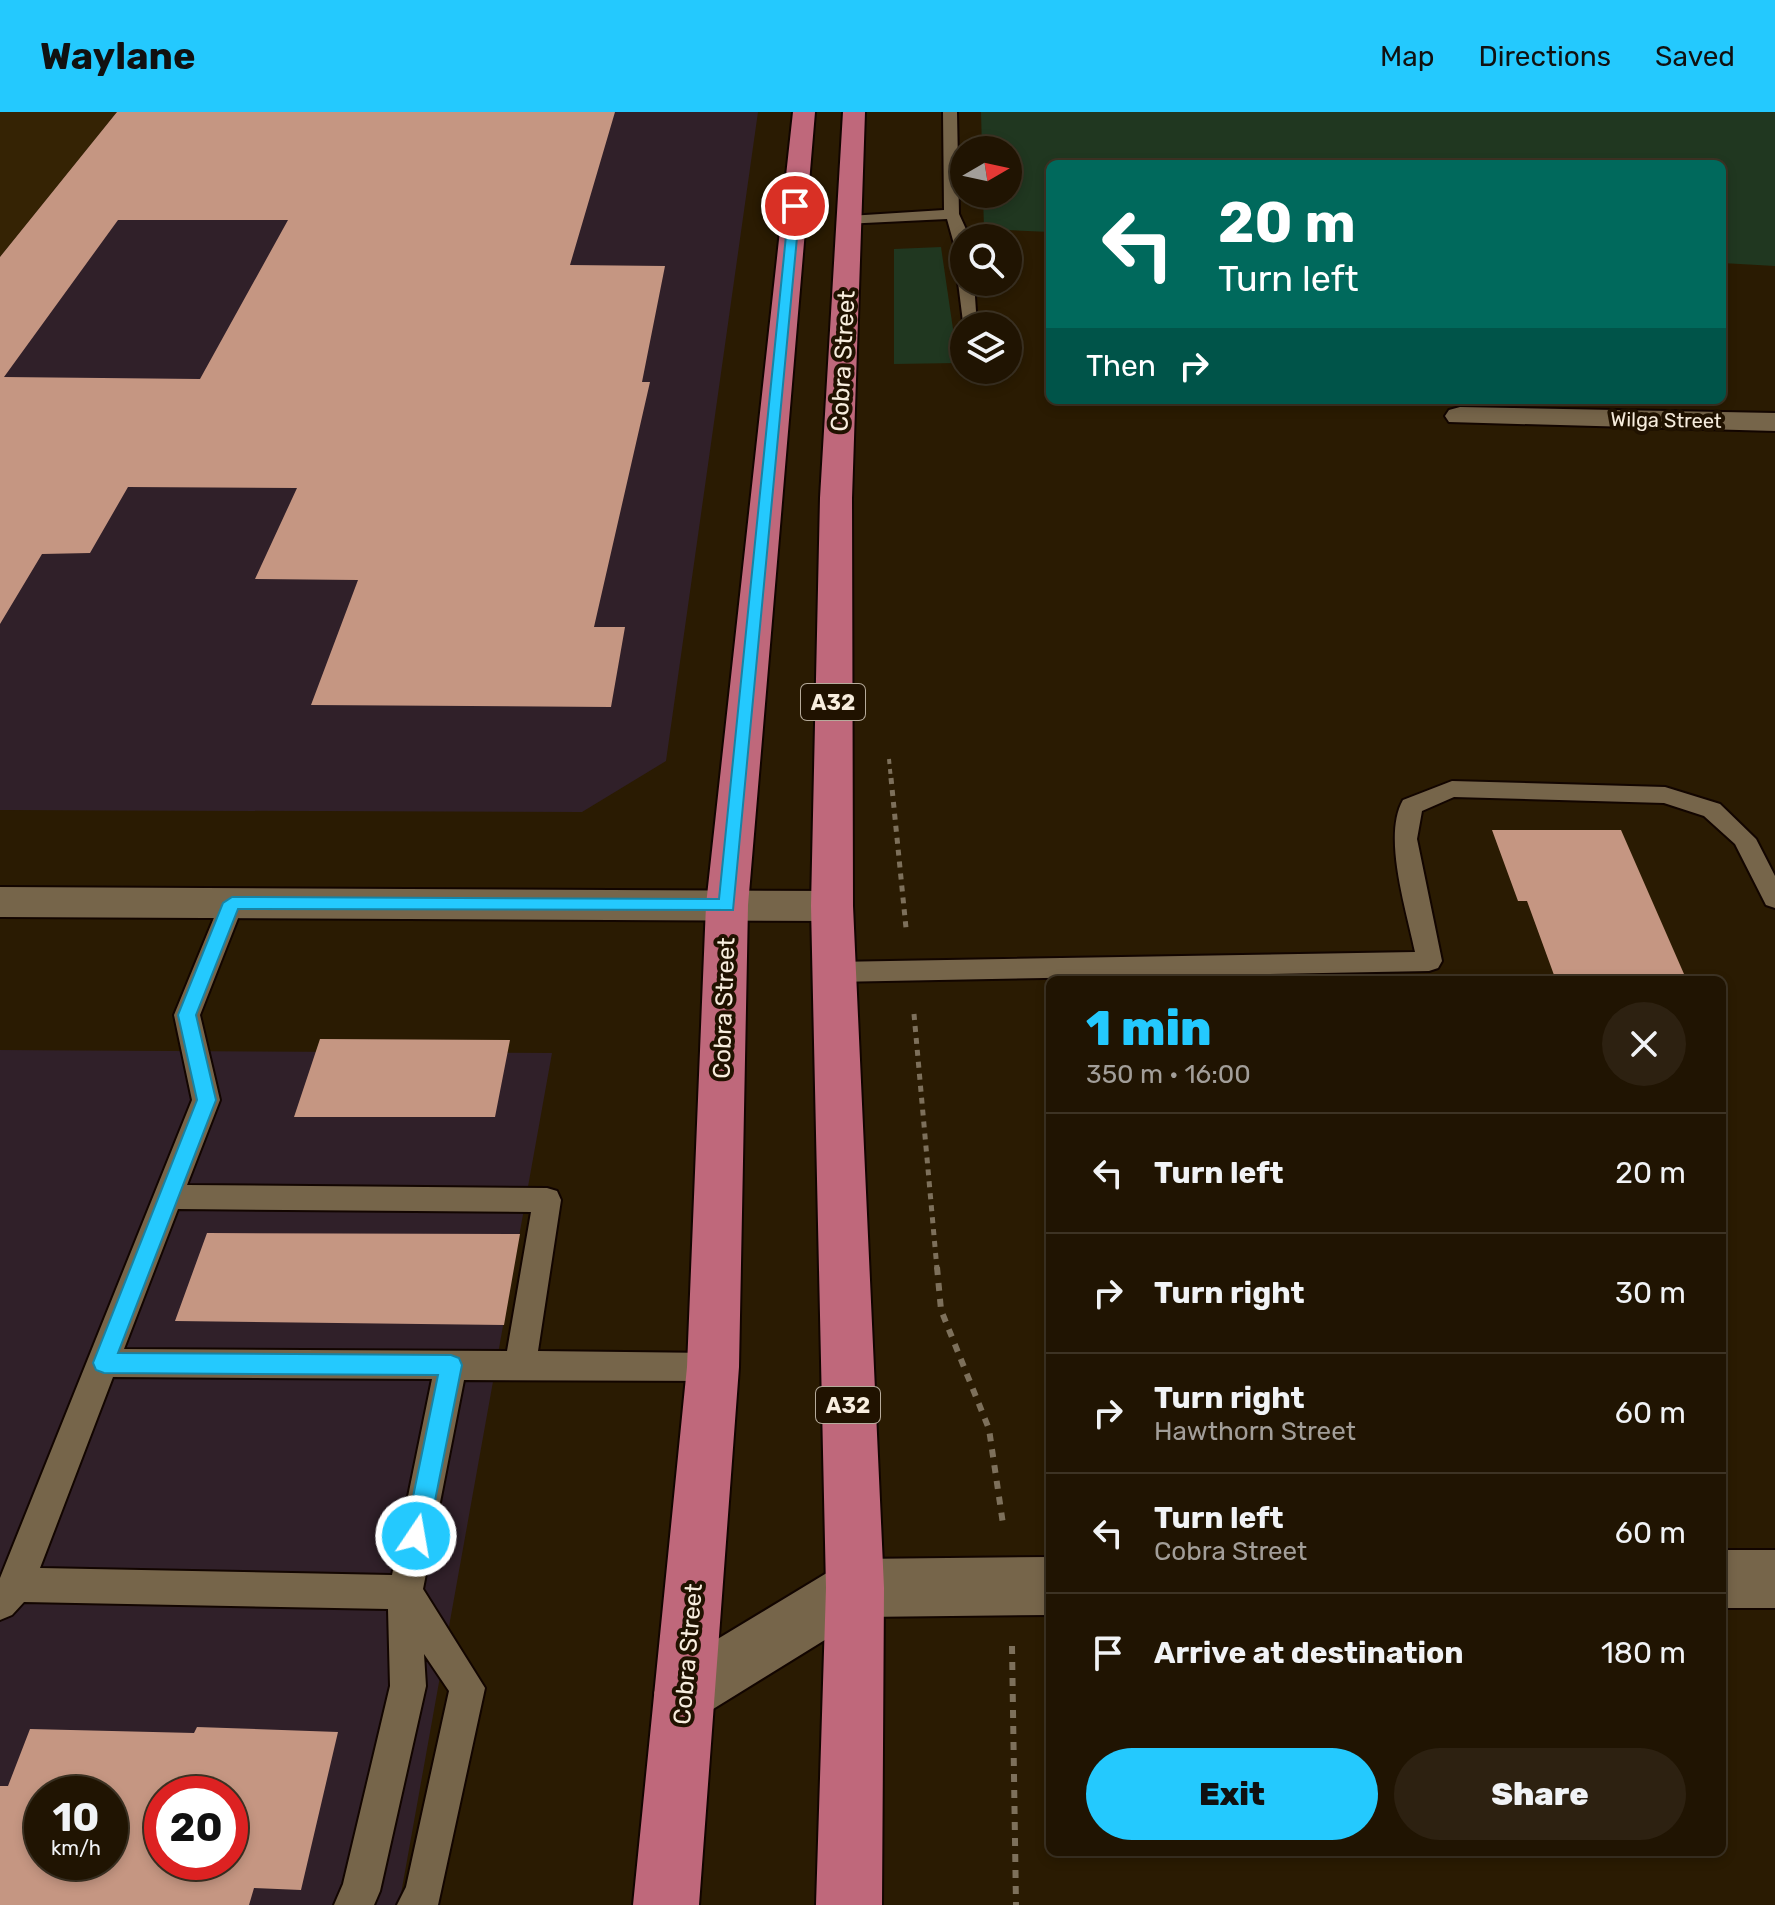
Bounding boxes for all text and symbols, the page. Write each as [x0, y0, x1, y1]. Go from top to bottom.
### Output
text: Waylane [40, 33, 196, 79]
text: Map [1380, 40, 1434, 73]
text: Directions [1478, 40, 1611, 73]
text: Saved [1655, 40, 1735, 73]
north arrow [950, 136, 1022, 208]
map controls [950, 136, 1022, 384]
pin [761, 172, 829, 240]
icon: arrive [773, 184, 817, 228]
text: 20 m [1218, 190, 1356, 256]
icon: left [1086, 192, 1190, 296]
button: search [950, 224, 1022, 296]
text: Turn left [1218, 257, 1359, 300]
street label: Cobra Street [825, 290, 861, 432]
button: layers [950, 312, 1022, 384]
icon: right [1172, 344, 1216, 388]
text: Then [1086, 348, 1156, 384]
street label: Wilga Street [1610, 407, 1722, 433]
road number: A32 [801, 684, 865, 720]
street label: Cobra Street [708, 937, 740, 1079]
text: 1 min [1086, 1000, 1212, 1057]
button: close [1602, 1002, 1686, 1086]
text: 350 m · 16:00 [1086, 1059, 1251, 1090]
icon: left [1086, 1151, 1130, 1195]
text: Turn left [1154, 1155, 1284, 1191]
text: 20 m [1615, 1155, 1686, 1191]
icon: right [1086, 1271, 1130, 1315]
text: Turn right [1154, 1275, 1305, 1311]
text: 30 m [1615, 1275, 1686, 1311]
text: Turn right [1154, 1380, 1305, 1416]
road number: A32 [816, 1387, 880, 1423]
icon: right [1086, 1391, 1130, 1435]
text: 60 m [1615, 1395, 1686, 1431]
text: Hawthorn Street [1154, 1416, 1356, 1447]
position arrow [374, 1494, 458, 1578]
text: Turn left [1154, 1500, 1284, 1536]
icon: left [1086, 1511, 1130, 1555]
text: 60 m [1615, 1515, 1686, 1551]
text: Cobra Street [1154, 1536, 1307, 1567]
street label: Cobra Street [668, 1582, 708, 1726]
icon: arrive [1086, 1631, 1130, 1675]
text: Arrive at destination [1154, 1635, 1464, 1671]
text: 180 m [1601, 1635, 1686, 1671]
button: Exit [1086, 1748, 1378, 1840]
button: Share [1394, 1748, 1686, 1840]
speed limit sign: 20 [144, 1776, 248, 1880]
text: 10 [52, 1794, 100, 1841]
text: km/h [51, 1836, 101, 1860]

